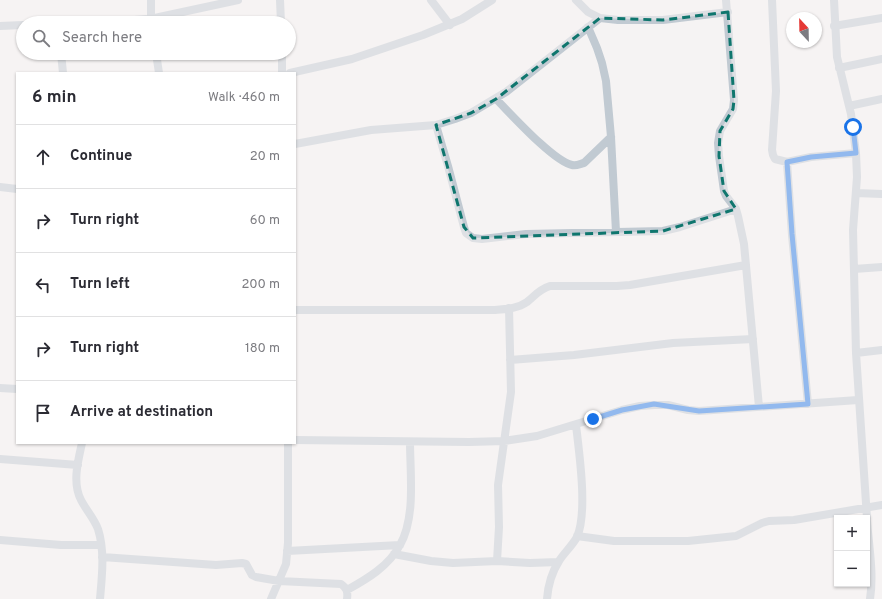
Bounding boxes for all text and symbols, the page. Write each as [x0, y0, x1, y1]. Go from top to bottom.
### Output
north arrow [786, 12, 822, 48]
search box [16, 16, 296, 60]
icon: search [30, 27, 52, 49]
text: Search here [62, 29, 142, 48]
text: 6 min [32, 87, 76, 109]
text: Walk · 460 m [208, 90, 280, 106]
route start [844, 118, 862, 136]
icon: ahead [32, 146, 54, 168]
text: Continue [70, 147, 132, 166]
text: 20 m [250, 149, 280, 165]
icon: right [32, 210, 54, 232]
text: Turn right [70, 211, 139, 230]
text: 60 m [250, 213, 280, 229]
icon: left [32, 274, 54, 296]
text: Turn left [70, 275, 130, 294]
text: 200 m [241, 277, 280, 293]
icon: right [32, 338, 54, 360]
text: Turn right [70, 339, 139, 358]
text: 180 m [245, 341, 280, 357]
icon: arrive [32, 402, 54, 424]
text: Arrive at destination [70, 403, 213, 422]
route end [584, 410, 602, 428]
map controls [834, 515, 870, 587]
button: + [834, 515, 870, 551]
button: − [834, 551, 870, 587]

